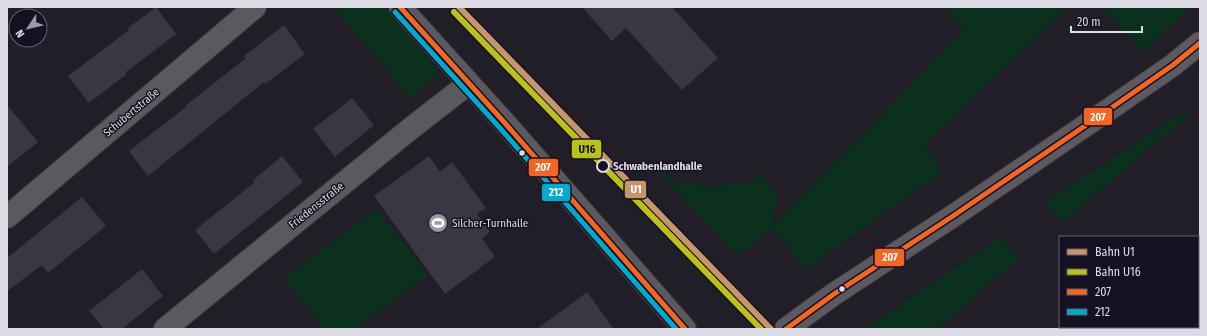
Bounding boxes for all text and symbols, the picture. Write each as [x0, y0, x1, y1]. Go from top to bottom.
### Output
north arrow [8, 8, 48, 48]
scale bar [1071, 8, 1142, 34]
text: 20 m [1077, 15, 1101, 29]
text: N [13, 27, 27, 40]
street label: Schubertstraße [101, 85, 162, 140]
line badge: 207 [1083, 107, 1113, 126]
text: 207 [1089, 111, 1106, 124]
line badge: U16 [571, 139, 602, 159]
text: U16 [579, 143, 596, 156]
unlabelled marker [517, 148, 527, 158]
line badge: 207 [528, 158, 559, 177]
marker: Schwabenlandhalle [596, 159, 610, 173]
place label: Schwabenlandhalle [613, 160, 703, 173]
text: 207 [534, 161, 551, 174]
street label: Friedensstraße [286, 179, 346, 231]
line badge: U1 [624, 180, 647, 199]
line badge: 212 [541, 183, 571, 202]
text: U1 [630, 183, 642, 196]
text: 212 [548, 186, 563, 199]
sports icon: Silcher-Turnhalle [427, 212, 449, 234]
place label: Silcher-Turnhalle [452, 217, 528, 230]
legend [1059, 236, 1199, 328]
text: Bahn U1 [1095, 245, 1135, 259]
line badge: 207 [874, 248, 905, 267]
text: 207 [881, 251, 898, 264]
text: Bahn U16 [1095, 265, 1141, 279]
unlabelled marker [837, 284, 847, 294]
text: 207 [1095, 285, 1111, 299]
text: 212 [1095, 305, 1110, 319]

